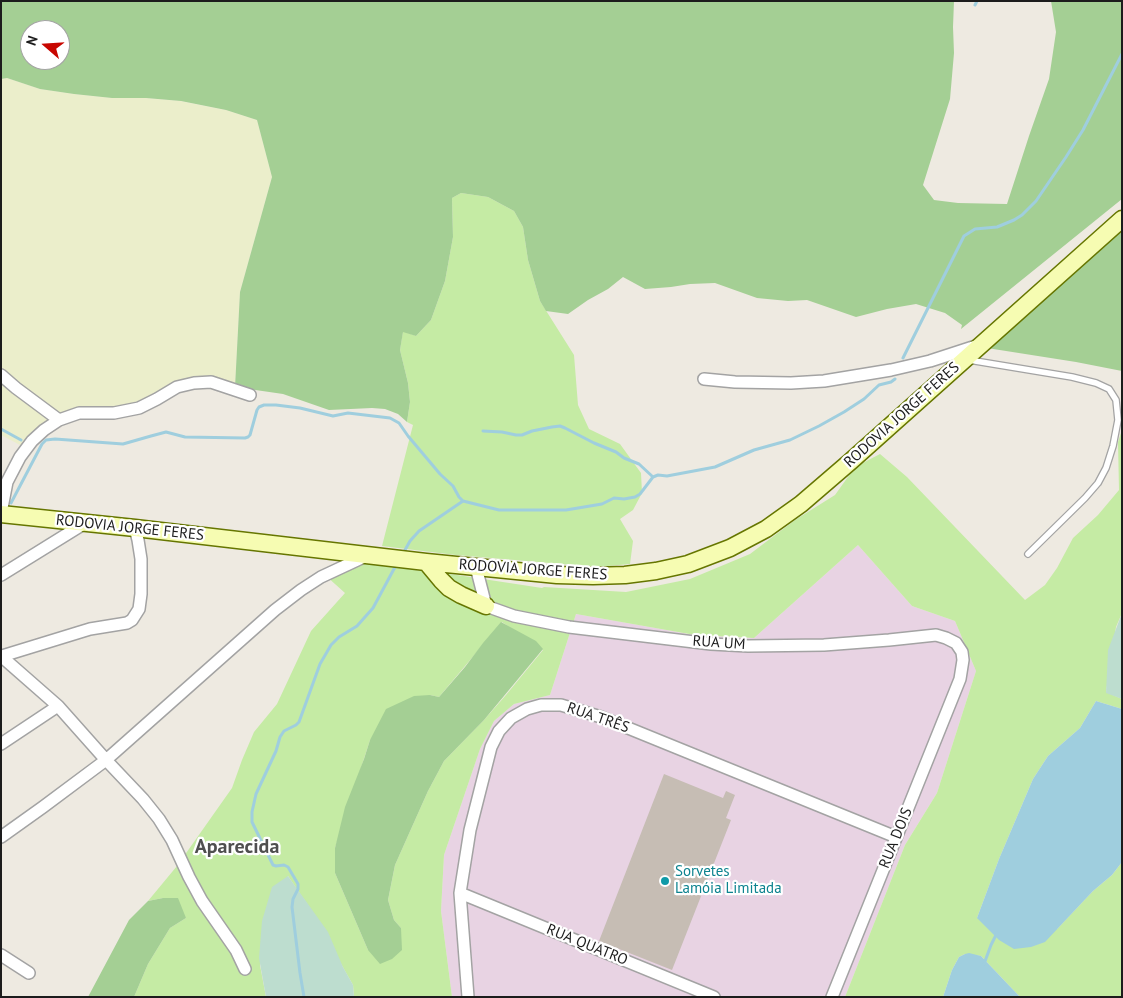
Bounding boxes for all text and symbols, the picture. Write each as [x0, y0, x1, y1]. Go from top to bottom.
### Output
north arrow [20, 20, 70, 70]
text: N [22, 33, 42, 48]
street label: RODOVIA JORGE FERES [841, 359, 963, 471]
street label: RODOVIA JORGE FERES [55, 511, 205, 545]
street label: RODOVIA JORGE FERES [458, 556, 608, 584]
street label: RUA UM [692, 632, 746, 654]
street label: RUA TRÊS [564, 699, 632, 737]
street label: RUA DOIS [876, 805, 916, 871]
district label: Aparecida [195, 835, 279, 859]
place label: Sorvetes Lamóia Limitada [675, 863, 782, 898]
marker: Sorvetes Lamóia Limitada [659, 875, 671, 887]
street label: RUA QUATRO [544, 921, 630, 969]

